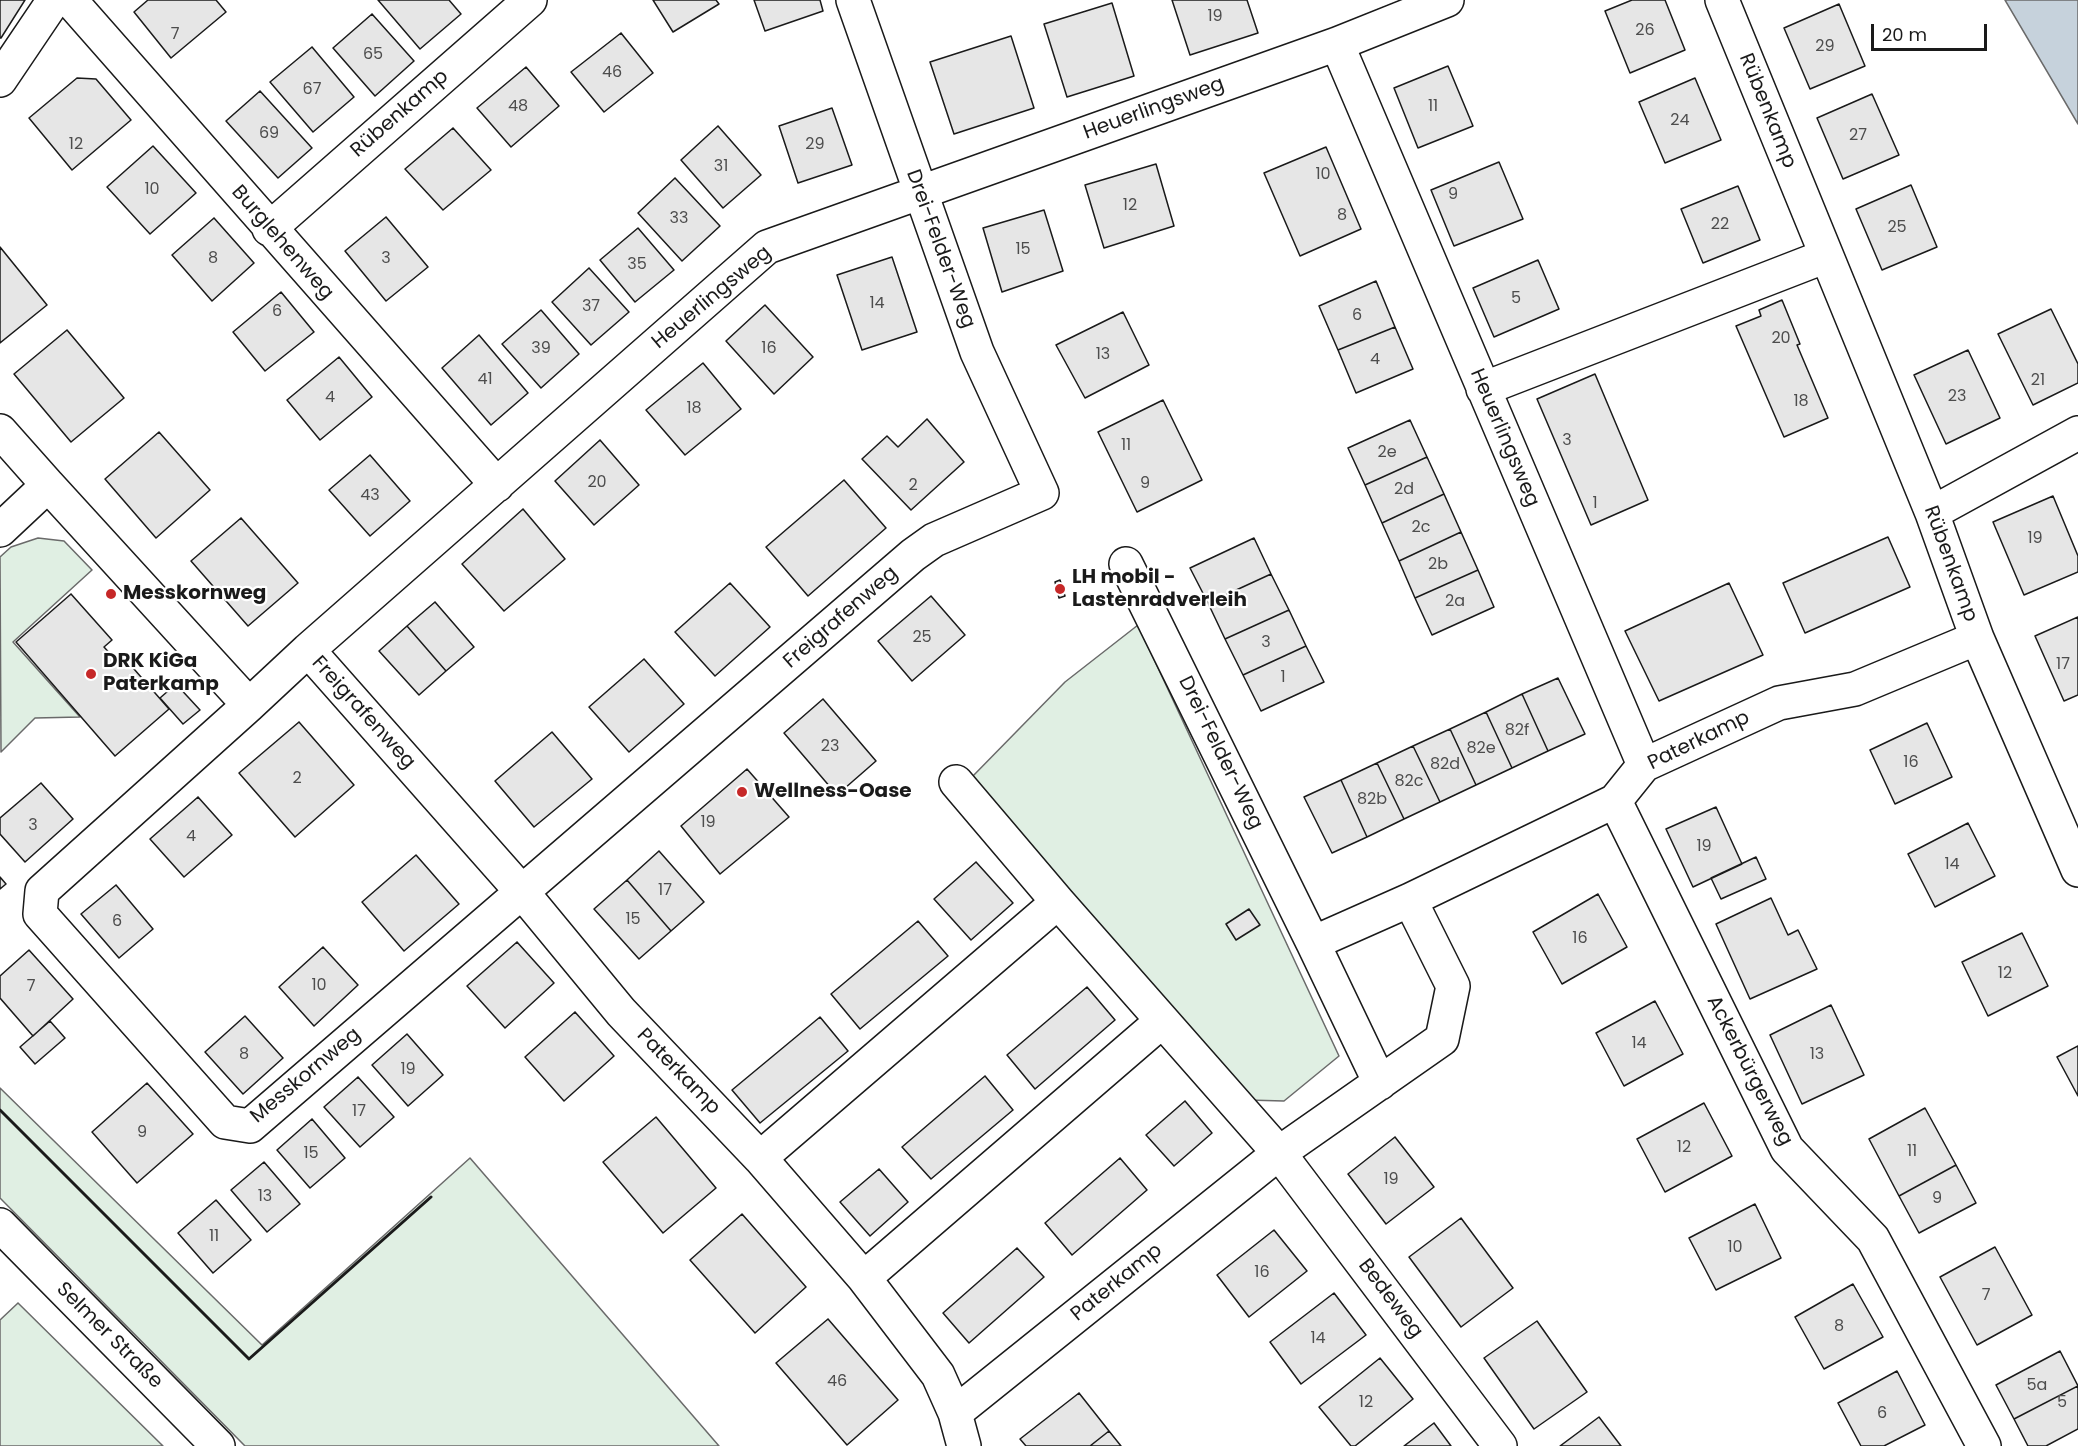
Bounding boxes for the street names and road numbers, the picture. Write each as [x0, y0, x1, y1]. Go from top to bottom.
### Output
street label: Rübenkamp [1733, 50, 1801, 172]
street label: Rübenkamp [346, 65, 454, 163]
street label: Heuerlingsweg [1080, 72, 1228, 146]
street label: Drei-Felder-Weg [900, 166, 980, 332]
street label: Burglehenweg [226, 181, 338, 305]
street label: Heuerlingsweg [648, 241, 776, 355]
street label: Heuerlingsweg [1464, 365, 1544, 511]
street label: Rübenkamp [1918, 503, 1982, 625]
street label: Freigrafenweg [779, 562, 903, 674]
street label: Freigrafenweg [306, 652, 420, 774]
street label: Drei-Felder-Weg [1173, 673, 1267, 833]
street label: Paterkamp [1644, 706, 1754, 776]
street label: Ackerbürgerweg [1701, 992, 1797, 1150]
street label: Messkornweg [246, 1023, 366, 1129]
street label: Paterkamp [631, 1024, 725, 1120]
street label: Paterkamp [1067, 1239, 1167, 1327]
street label: Bedeweg [1352, 1255, 1428, 1343]
street label: Selmer Straße [51, 1278, 167, 1394]

